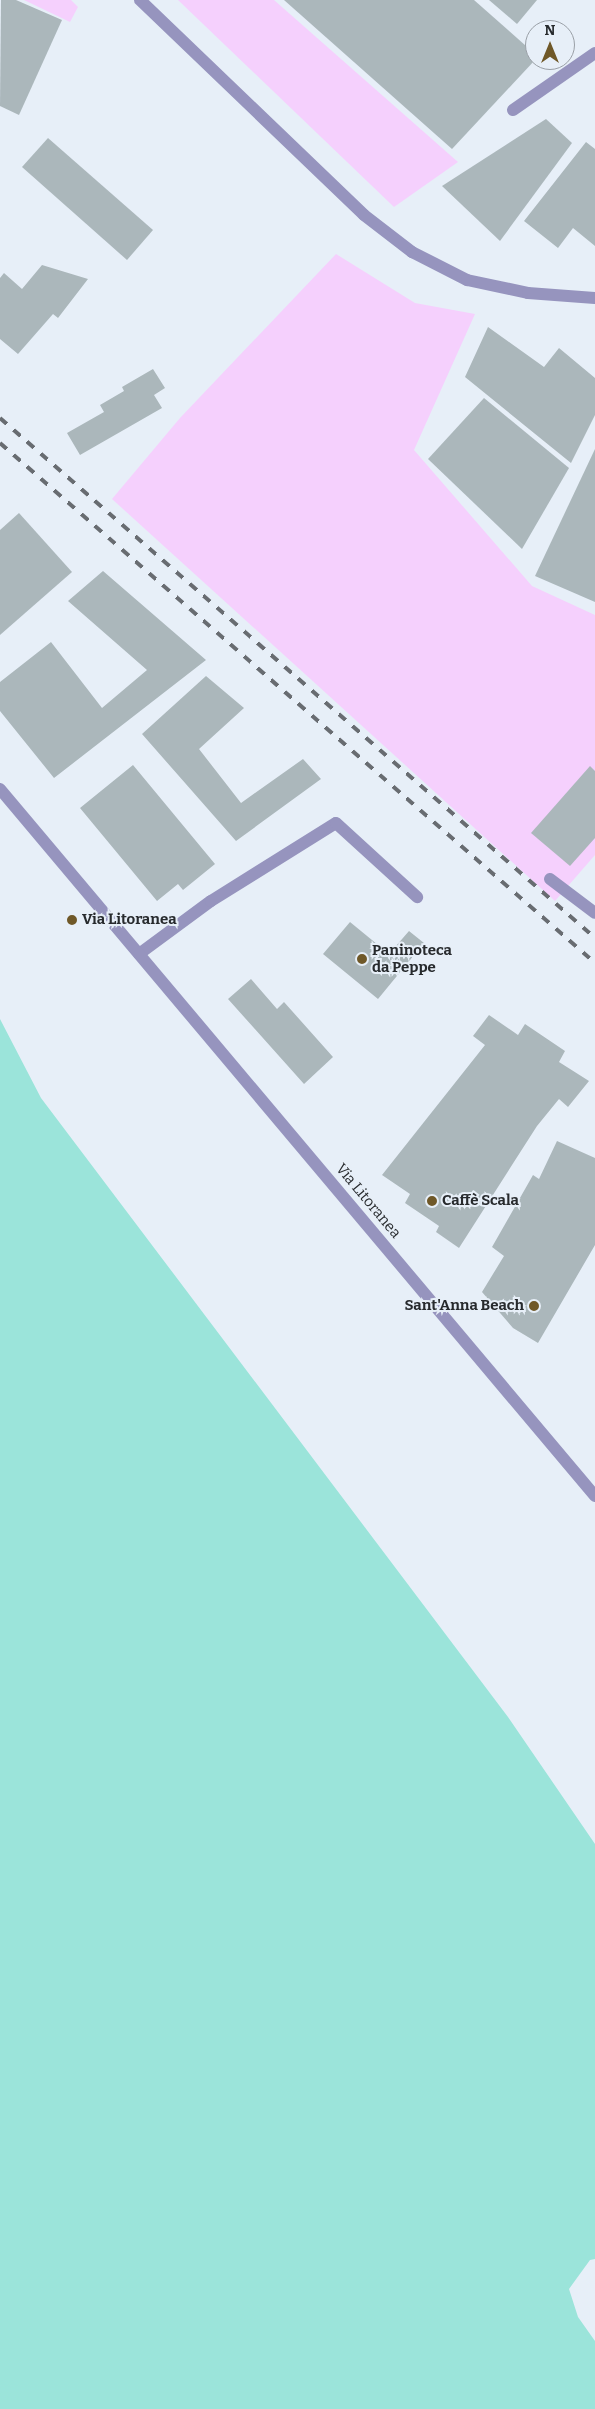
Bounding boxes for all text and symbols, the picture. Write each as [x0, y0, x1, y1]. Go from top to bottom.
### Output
north arrow [525, 20, 575, 70]
text: N [545, 22, 555, 39]
place label: Via Litoranea [82, 911, 177, 929]
marker: Via Litoranea [66, 914, 78, 926]
place label: Paninoteca da Peppe [372, 941, 452, 976]
marker: Paninoteca da Peppe [356, 953, 368, 965]
street label: Via Litoranea [332, 1160, 404, 1242]
place label: Caffè Scala [442, 1192, 519, 1210]
marker: Caffè Scala [426, 1195, 438, 1207]
place label: Sant'Anna Beach [405, 1297, 524, 1315]
marker: Sant'Anna Beach [528, 1300, 540, 1312]

